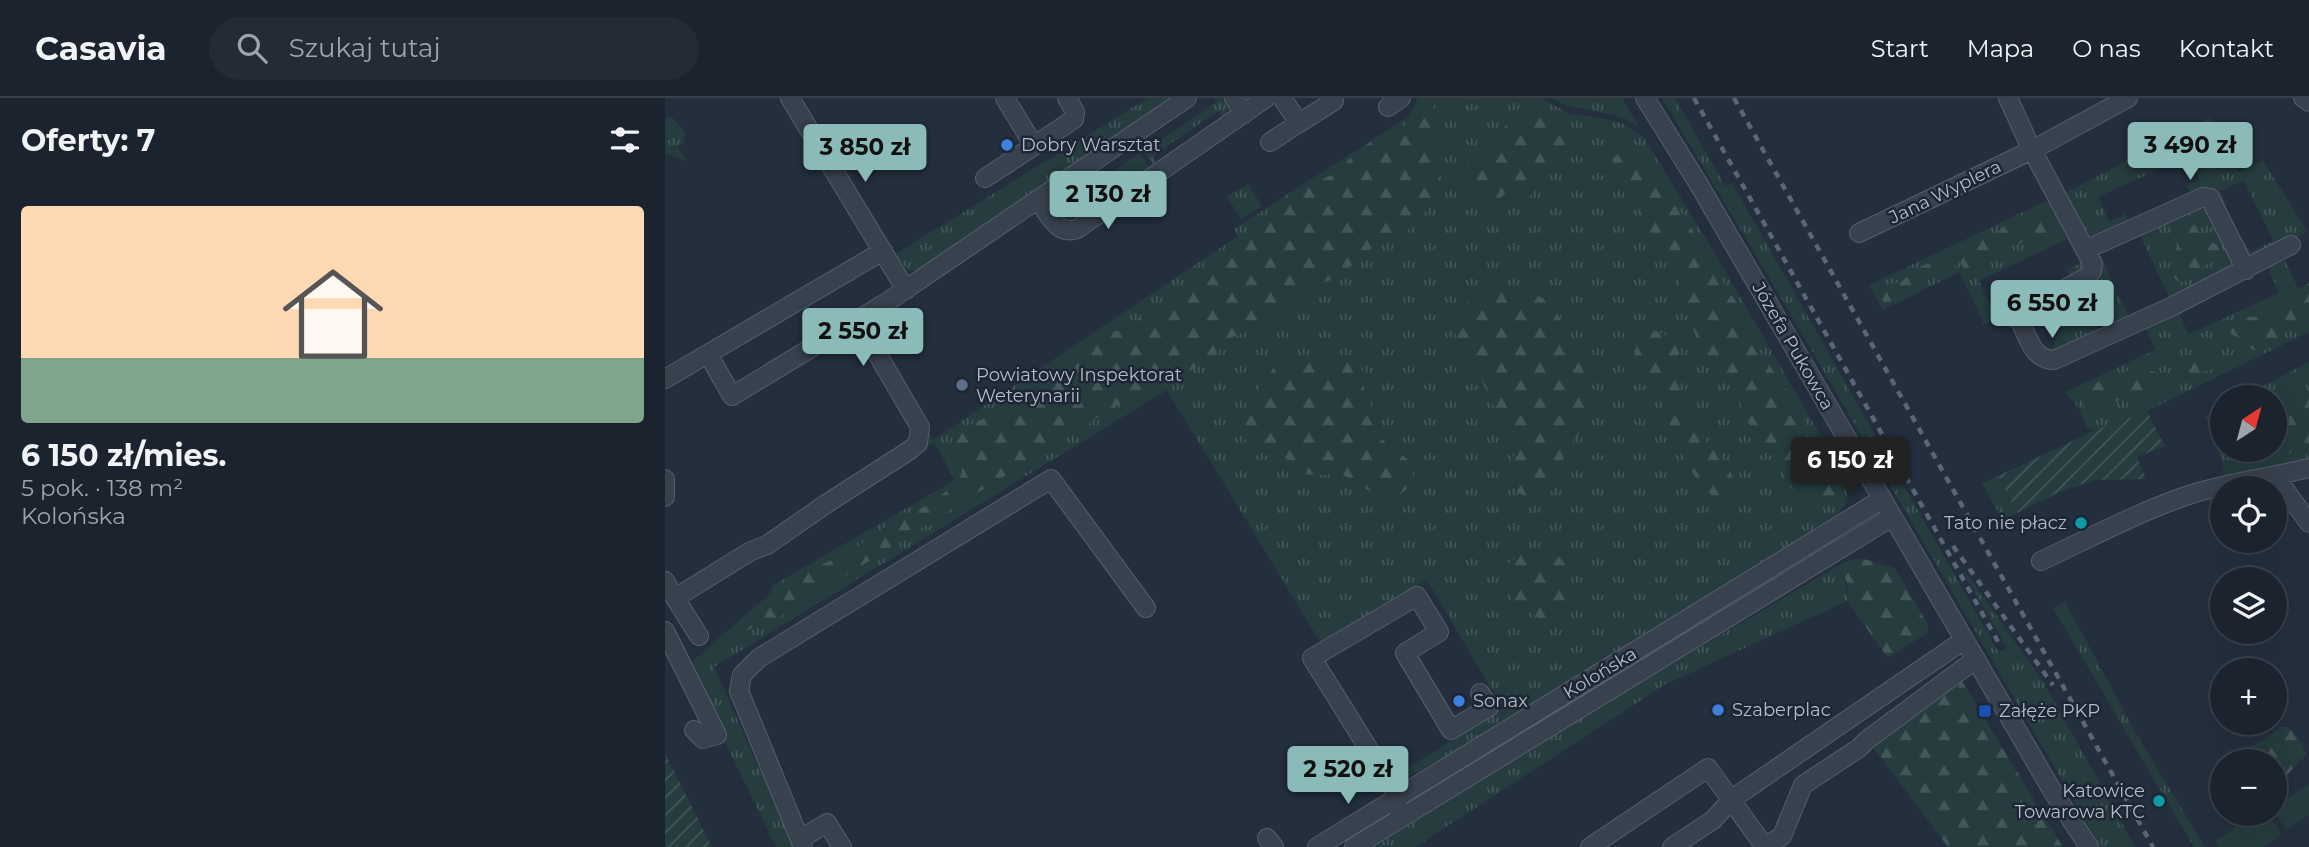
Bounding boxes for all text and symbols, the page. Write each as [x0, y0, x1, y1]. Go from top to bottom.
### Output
search box [209, 17, 699, 80]
text: Casavia [35, 28, 167, 68]
icon: search [233, 29, 271, 67]
text: Szukaj tutaj [289, 32, 441, 64]
text: Start [1871, 34, 1929, 63]
text: Mapa [1967, 34, 2034, 63]
text: O nas [2072, 34, 2141, 63]
text: Kontakt [2179, 34, 2274, 63]
icon: filters [606, 121, 644, 159]
text: Oferty: 7 [21, 122, 155, 159]
pin: 3 490 zł [2118, 122, 2262, 182]
pin: 3 850 zł [793, 125, 937, 184]
text: 3 490 zł [2144, 131, 2236, 159]
text: 3 850 zł [819, 133, 911, 161]
place label: Dobry Warsztat [1021, 134, 1161, 156]
marker: Dobry Warsztat [999, 137, 1015, 153]
street label: Jana Wyplera [1884, 155, 2005, 229]
pin: 2 130 zł [1036, 172, 1180, 231]
text: 2 130 zł [1066, 180, 1150, 208]
icon: home [270, 251, 396, 377]
street label: Józefa Pukowca [1747, 277, 1839, 414]
pin: 6 550 zł [1980, 280, 2124, 340]
text: 6 550 zł [2007, 289, 2097, 317]
pin: 2 550 zł [791, 308, 935, 368]
text: 2 550 zł [818, 317, 908, 345]
place label: Powiatowy Inspektorat Weterynarii [976, 364, 1182, 407]
marker: Powiatowy Inspektorat Weterynarii [954, 377, 970, 393]
north arrow [2210, 385, 2287, 462]
map controls [2210, 385, 2287, 826]
text: 6 150 zł/mies. [21, 437, 226, 474]
pin: 6 150 zł [1778, 438, 1922, 497]
text: 6 150 zł [1807, 446, 1893, 474]
text: 5 pok. · 138 m² [21, 474, 183, 502]
button: locate [2210, 476, 2287, 553]
text: Kolońska [21, 502, 126, 530]
place label: Tato nie płacz [1944, 512, 2067, 534]
marker: Tato nie płacz [2073, 515, 2089, 531]
button: layers [2210, 567, 2287, 644]
street label: Kolońska [1559, 642, 1641, 704]
button: + [2210, 658, 2287, 735]
place label: Sonax [1473, 690, 1528, 712]
marker: Sonax [1451, 693, 1467, 709]
place label: Szaberplac [1732, 699, 1831, 721]
place label: Załęże PKP [1999, 700, 2100, 722]
marker: Szaberplac [1710, 702, 1726, 718]
marker: Załęże PKP [1977, 703, 1993, 719]
pin: 2 520 zł [1276, 746, 1420, 806]
button: − [2210, 749, 2287, 826]
text: 2 520 zł [1303, 755, 1393, 783]
place label: Katowice Towarowa KTC [2015, 780, 2145, 823]
marker: Katowice Towarowa KTC [2151, 793, 2167, 809]

